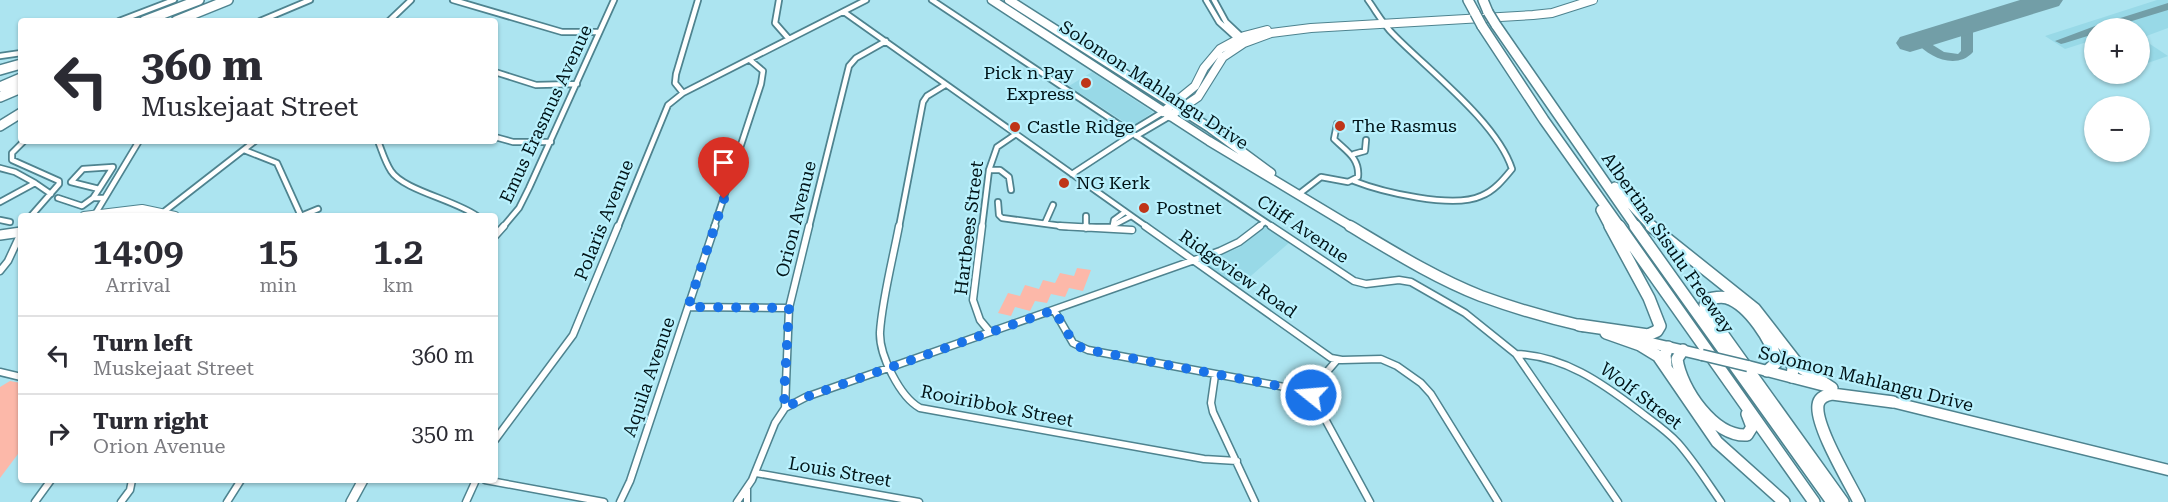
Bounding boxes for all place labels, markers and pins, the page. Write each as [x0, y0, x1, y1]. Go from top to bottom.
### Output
place label: Pick n Pay Express [983, 62, 1074, 104]
marker: Pick n Pay Express [1079, 76, 1093, 90]
place label: The Rasmus [1352, 115, 1457, 136]
place label: Castle Ridge [1027, 116, 1134, 137]
marker: The Rasmus [1333, 119, 1347, 133]
marker: Castle Ridge [1008, 120, 1022, 134]
pin [698, 137, 749, 199]
place label: NG Kerk [1076, 172, 1150, 193]
marker: NG Kerk [1057, 176, 1071, 190]
place label: Postnet [1156, 197, 1222, 218]
marker: Postnet [1137, 201, 1151, 215]

